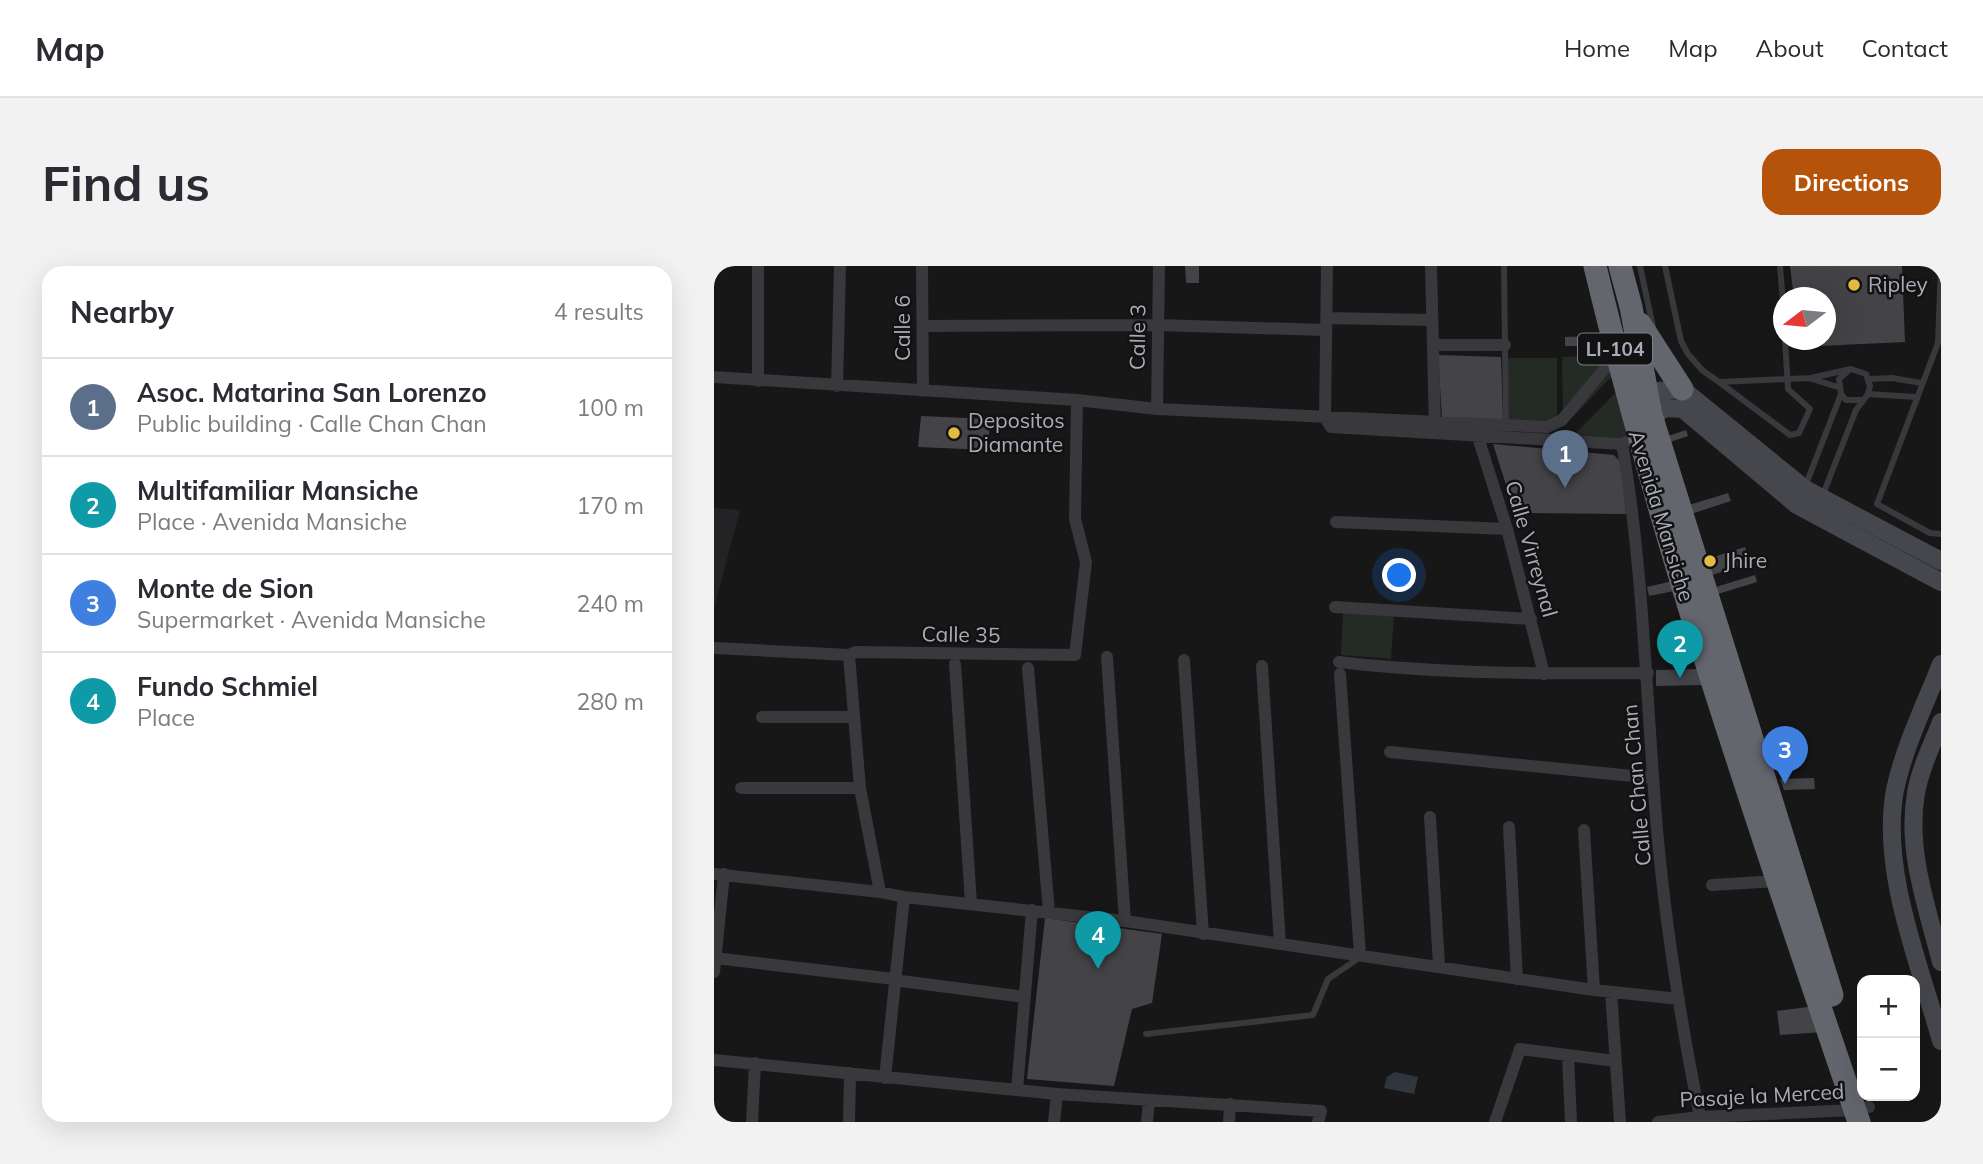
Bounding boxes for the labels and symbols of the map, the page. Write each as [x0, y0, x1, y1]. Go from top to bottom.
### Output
place label: Ripley [1868, 271, 1928, 297]
marker: Ripley [1846, 277, 1862, 293]
north arrow [1773, 287, 1836, 350]
street label: Calle 6 [889, 295, 915, 361]
street label: Calle 3 [1123, 304, 1151, 370]
road number: LI-104 [1578, 334, 1652, 365]
place label: Depositos Diamante [968, 407, 1065, 457]
marker: Depositos Diamante [946, 425, 962, 441]
street label: Avenida Mansiche [1624, 427, 1700, 605]
pin: 1 [1542, 430, 1588, 488]
street label: Calle Virreynal [1500, 478, 1564, 620]
place label: Jhire [1724, 547, 1767, 573]
marker: Jhire [1702, 553, 1718, 569]
your location [1382, 558, 1416, 592]
street label: Calle 35 [921, 620, 1001, 648]
pin: 2 [1657, 620, 1703, 678]
street label: Calle Chan Chan [1616, 703, 1656, 867]
pin: 3 [1762, 726, 1808, 784]
pin: 4 [1075, 911, 1121, 969]
street label: Pasaje la Merced [1679, 1078, 1845, 1112]

